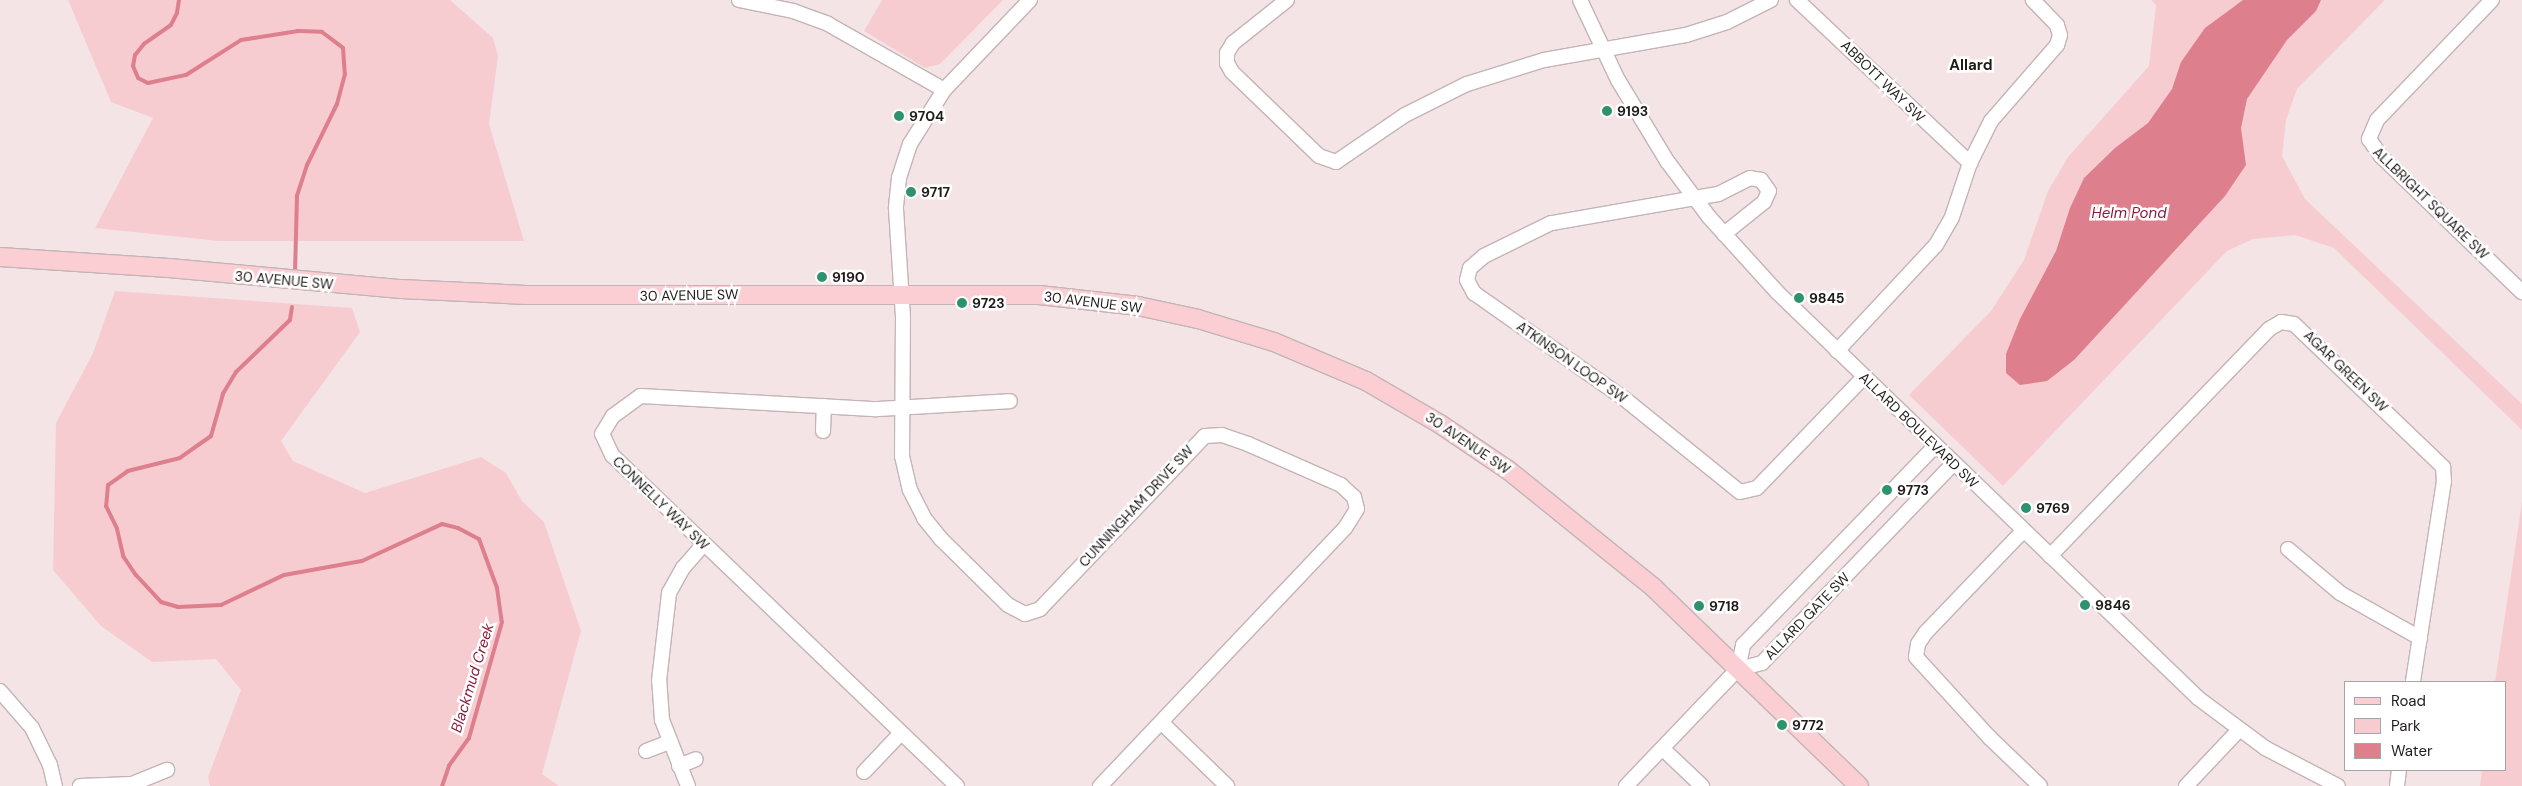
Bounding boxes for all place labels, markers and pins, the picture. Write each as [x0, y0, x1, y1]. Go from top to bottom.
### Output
place label: 9193 [1617, 103, 1648, 119]
marker: 9193 [1601, 105, 1613, 117]
place label: 9704 [909, 108, 944, 124]
marker: 9704 [893, 110, 905, 122]
place label: 9717 [921, 184, 950, 200]
marker: 9717 [905, 186, 917, 198]
place label: 9190 [832, 269, 865, 285]
marker: 9190 [816, 271, 828, 283]
place label: 9845 [1809, 290, 1844, 306]
marker: 9845 [1793, 292, 1805, 304]
place label: 9723 [972, 295, 1005, 311]
marker: 9723 [956, 297, 968, 309]
place label: 9773 [1897, 482, 1929, 498]
marker: 9773 [1881, 484, 1893, 496]
place label: 9769 [2036, 500, 2070, 516]
marker: 9769 [2020, 502, 2032, 514]
place label: 9846 [2095, 597, 2131, 613]
place label: 9718 [1709, 598, 1739, 614]
marker: 9846 [2079, 599, 2091, 611]
marker: 9718 [1693, 600, 1705, 612]
place label: 9772 [1792, 717, 1824, 733]
marker: 9772 [1776, 719, 1788, 731]

